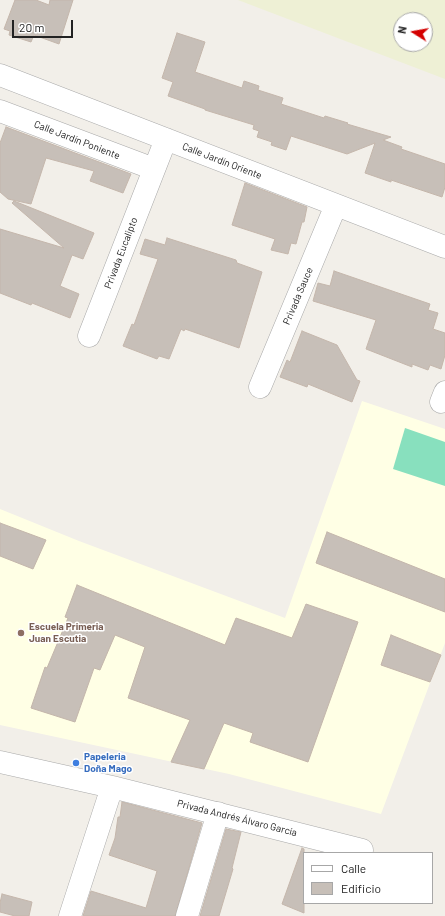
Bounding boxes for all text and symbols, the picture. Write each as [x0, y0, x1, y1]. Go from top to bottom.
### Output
scale bar [14, 12, 75, 38]
north arrow [393, 12, 433, 52]
text: 20 m [19, 20, 45, 34]
text: N [395, 25, 409, 35]
street label: Calle Jardín Poniente [32, 118, 122, 162]
street label: Calle Jardín Oriente [180, 140, 264, 182]
street label: Privada Eucalipto [102, 216, 140, 290]
street label: Privada Sauce [281, 265, 315, 327]
place label: Escuela Primeria Juan Escutia [29, 621, 104, 644]
marker: Escuela Primeria Juan Escutia [16, 628, 26, 638]
place label: Papeleria Doña Mago [84, 751, 132, 774]
marker: Papeleria Doña Mago [71, 758, 81, 768]
street label: Privada Andrés Álvaro García [176, 797, 298, 839]
legend [303, 852, 433, 904]
text: Calle [341, 861, 366, 875]
text: Edificio [341, 881, 381, 895]

